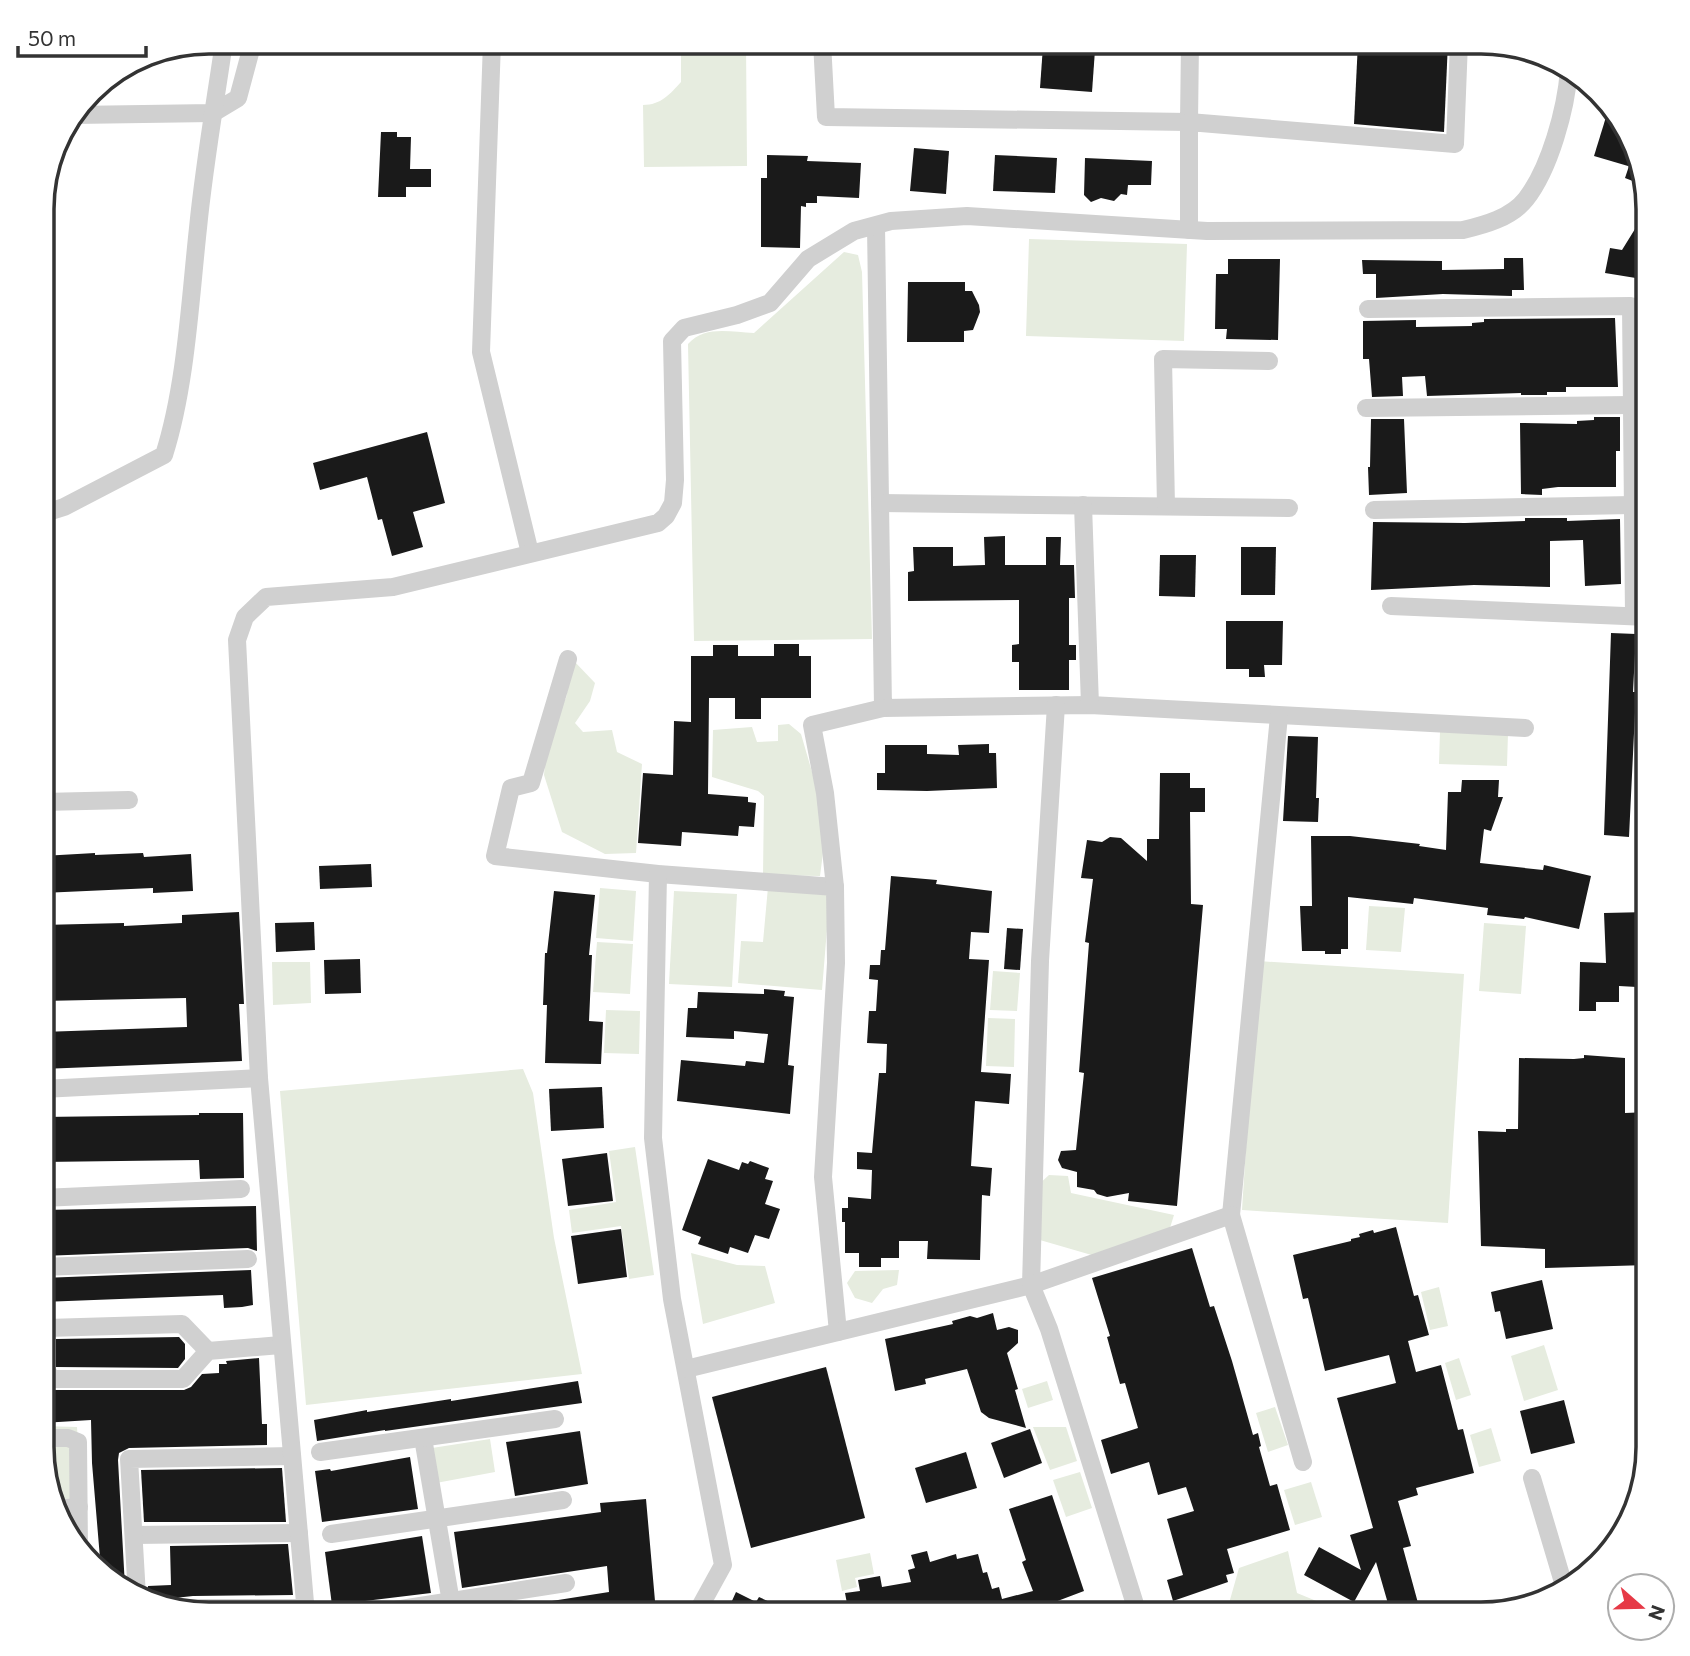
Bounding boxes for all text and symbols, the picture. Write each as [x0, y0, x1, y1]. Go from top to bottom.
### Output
scale bar [18, 14, 145, 58]
text: 50 m [28, 25, 76, 50]
north arrow [1606, 1572, 1676, 1642]
text: N [1644, 1602, 1671, 1624]

